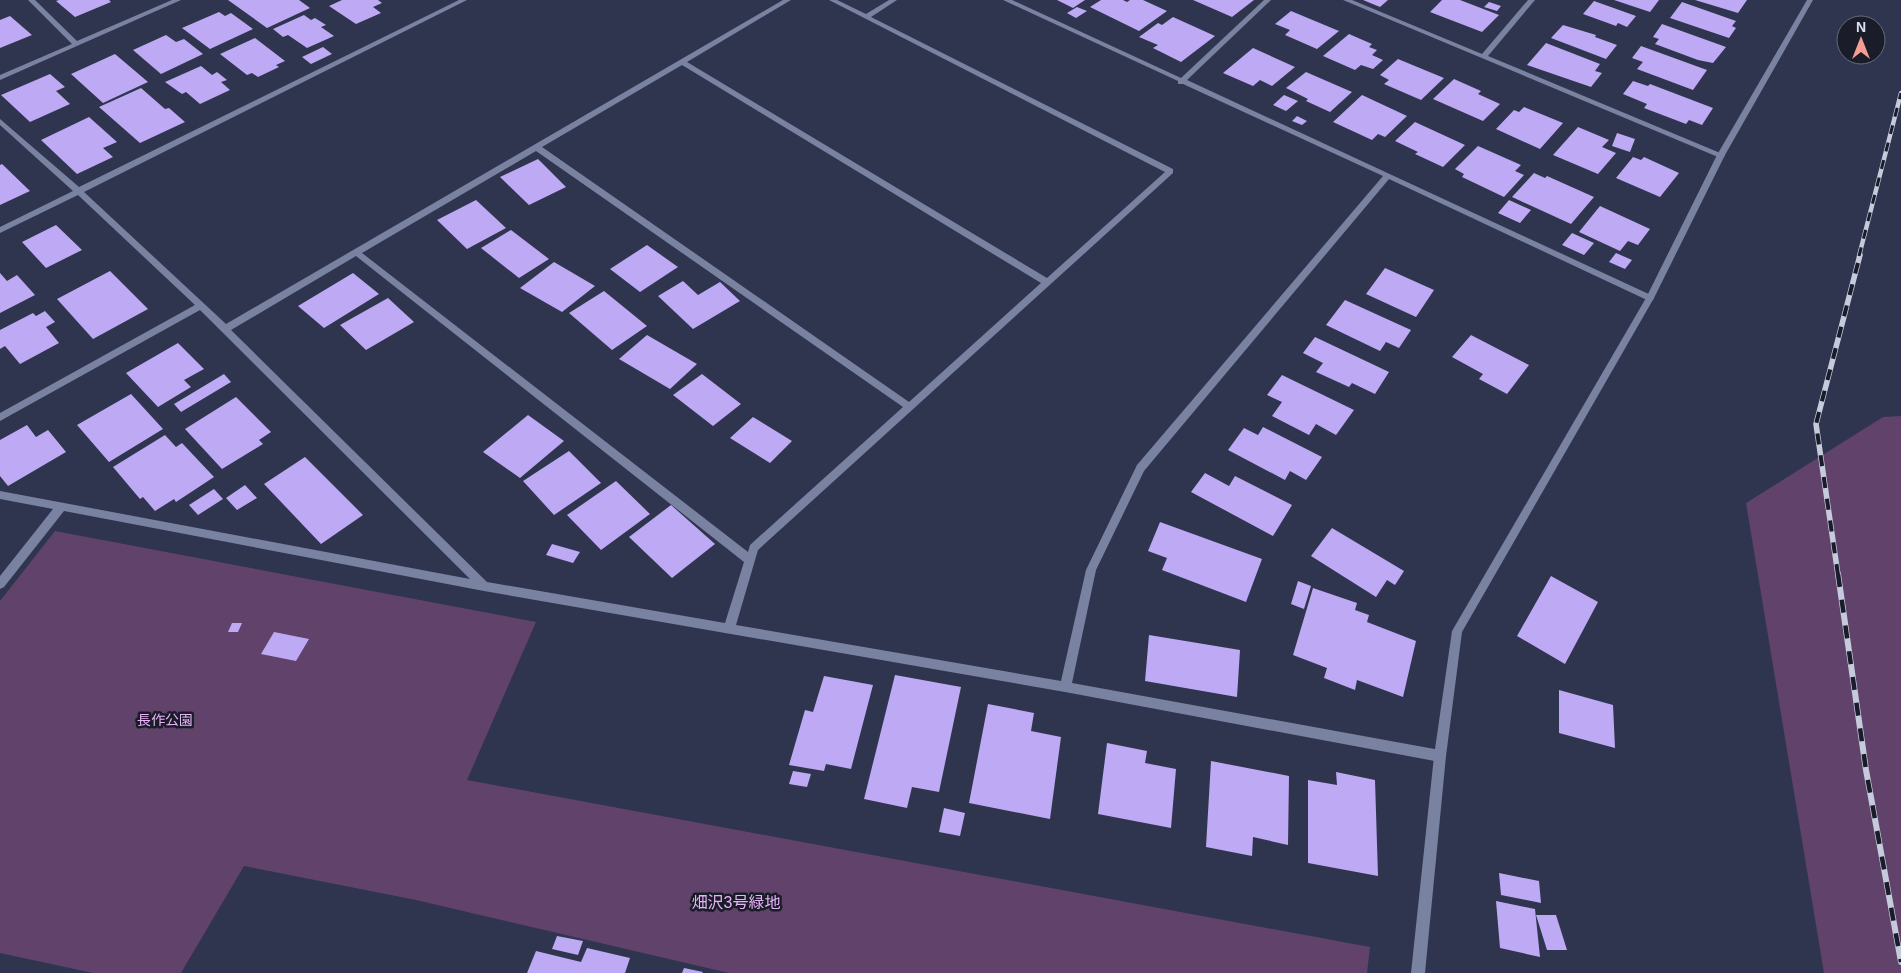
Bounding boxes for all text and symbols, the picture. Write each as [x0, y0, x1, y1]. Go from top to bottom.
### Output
north arrow [1836, 15, 1886, 65]
text: N [1856, 19, 1866, 35]
park label: 長作公園 [137, 712, 193, 728]
park label: 畑沢3号緑地 [692, 894, 780, 911]

